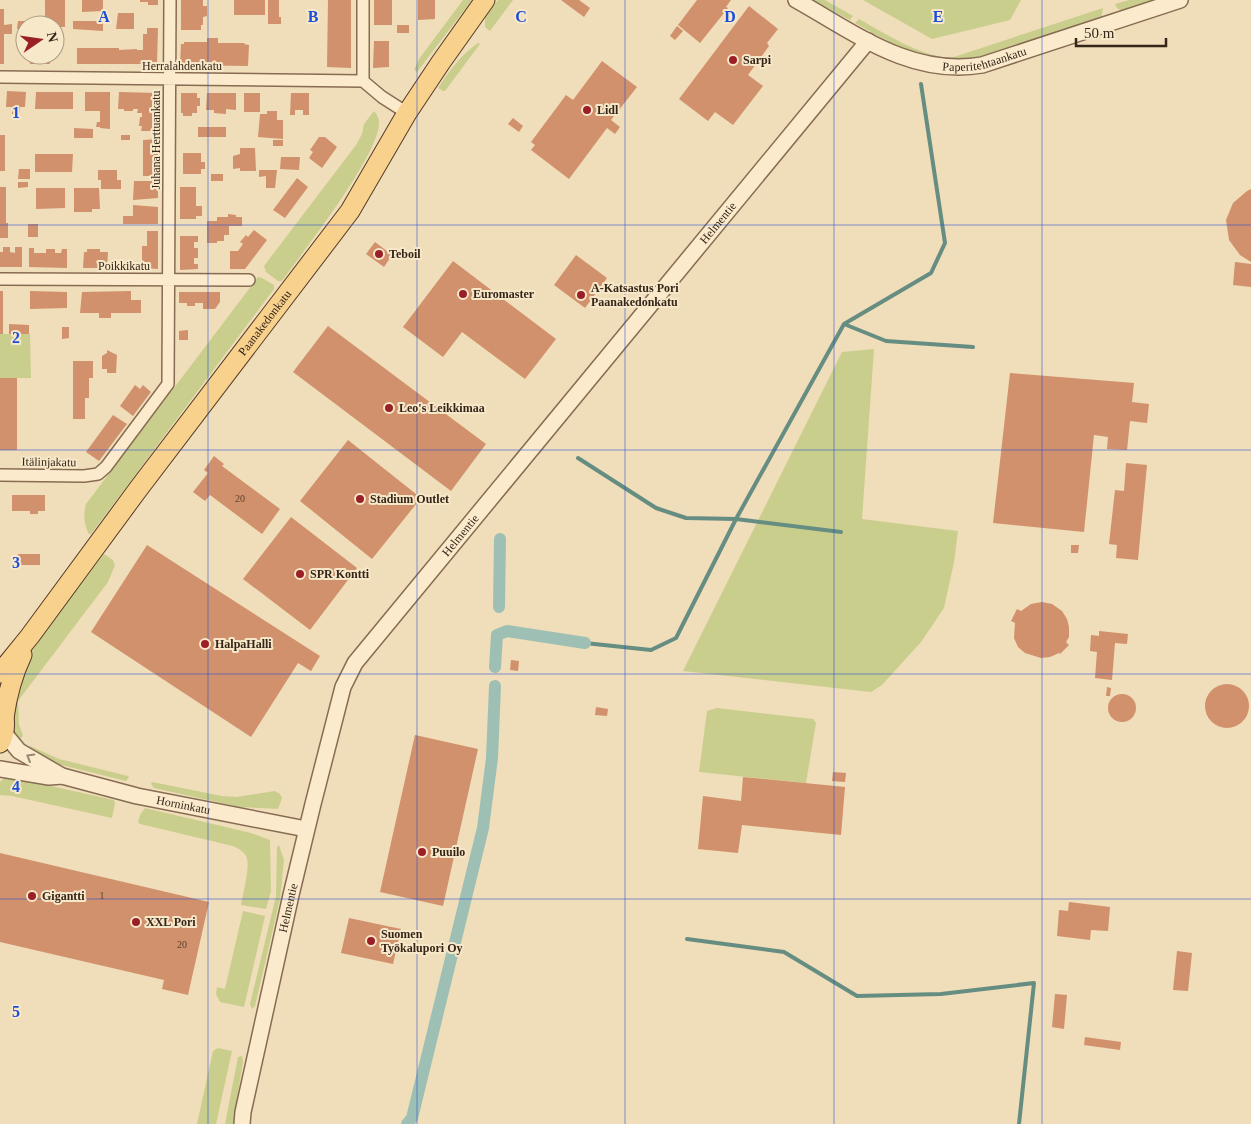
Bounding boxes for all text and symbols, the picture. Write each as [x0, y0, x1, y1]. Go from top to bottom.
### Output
text: A [98, 8, 110, 25]
text: B [308, 8, 319, 25]
text: C [515, 8, 527, 25]
text: D [724, 8, 736, 25]
text: E [933, 8, 943, 25]
north arrow [15, 15, 65, 65]
scale bar [1076, 15, 1166, 47]
text: 50 m [1084, 25, 1115, 41]
text: N [44, 31, 61, 44]
street label: Paperitehtaankatu [942, 44, 1028, 74]
place label: Sarpi [743, 53, 772, 67]
marker: Sarpi [727, 54, 739, 66]
street label: Herralahdenkatu [142, 59, 222, 73]
street label: Juhana Herttuankatu [149, 91, 163, 189]
place label: Lidl [597, 103, 619, 117]
text: 1 [12, 104, 20, 121]
marker: Lidl [581, 104, 593, 116]
street label: Helmentie [697, 199, 739, 247]
place label: Teboil [389, 247, 421, 261]
marker: Teboil [373, 248, 385, 260]
street label: Poikkikatu [98, 259, 150, 273]
place label: A-Katsastus Pori Paanakedonkatu [591, 281, 679, 309]
street label: Paanakedonkatu [235, 287, 294, 358]
place label: Euromaster [473, 287, 535, 301]
marker: Euromaster [457, 288, 469, 300]
marker: A-Katsastus Pori Paanakedonkatu [575, 289, 587, 301]
text: 2 [12, 329, 20, 346]
place label: Leo's Leikkimaa [399, 401, 485, 415]
marker: Leo's Leikkimaa [383, 402, 395, 414]
street label: Itälinjakatu [22, 455, 76, 469]
place label: Stadium Outlet [370, 492, 449, 506]
house number: 20 [235, 493, 245, 504]
marker: Stadium Outlet [354, 493, 366, 505]
street label: Helmentie [439, 512, 482, 559]
text: 3 [12, 554, 20, 571]
place label: SPR Kontti [310, 567, 370, 581]
marker: SPR Kontti [294, 568, 306, 580]
place label: HalpaHalli [215, 637, 272, 651]
marker: HalpaHalli [199, 638, 211, 650]
one-way arrow [27, 753, 36, 763]
text: 4 [12, 778, 20, 795]
street label: Horninkatu [155, 793, 212, 817]
place label: Puuilo [432, 845, 465, 859]
marker: Puuilo [416, 846, 428, 858]
street label: Helmentie [276, 882, 301, 934]
place label: Gigantti [42, 889, 85, 903]
marker: Gigantti [26, 890, 38, 902]
house number: 1 [100, 890, 105, 901]
place label: XXL Pori [146, 915, 196, 929]
marker: XXL Pori [130, 916, 142, 928]
place label: Suomen Työkalupori Oy [381, 927, 462, 955]
marker: Suomen Työkalupori Oy [365, 935, 377, 947]
house number: 20 [177, 939, 187, 950]
text: 5 [12, 1003, 20, 1020]

